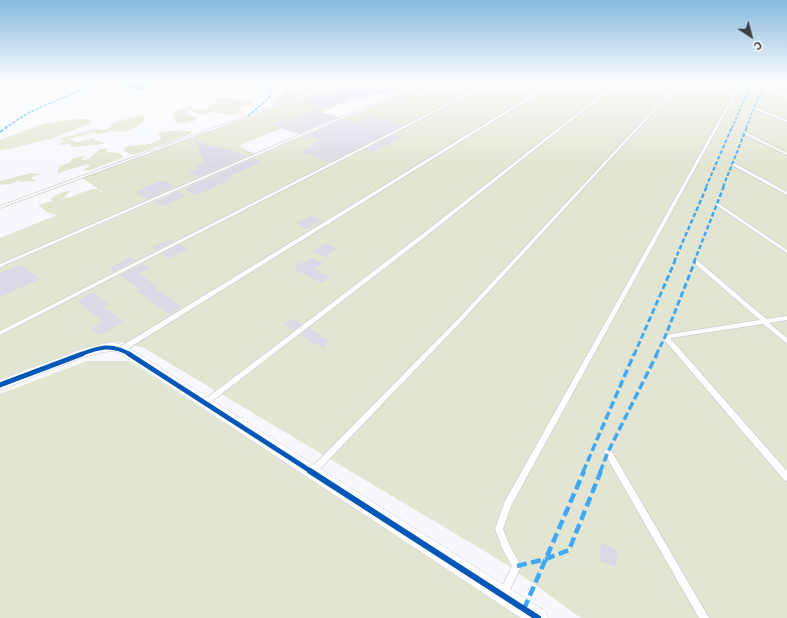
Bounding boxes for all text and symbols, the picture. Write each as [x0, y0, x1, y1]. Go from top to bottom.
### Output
north arrow [731, 16, 771, 56]
text: С [751, 38, 765, 53]

